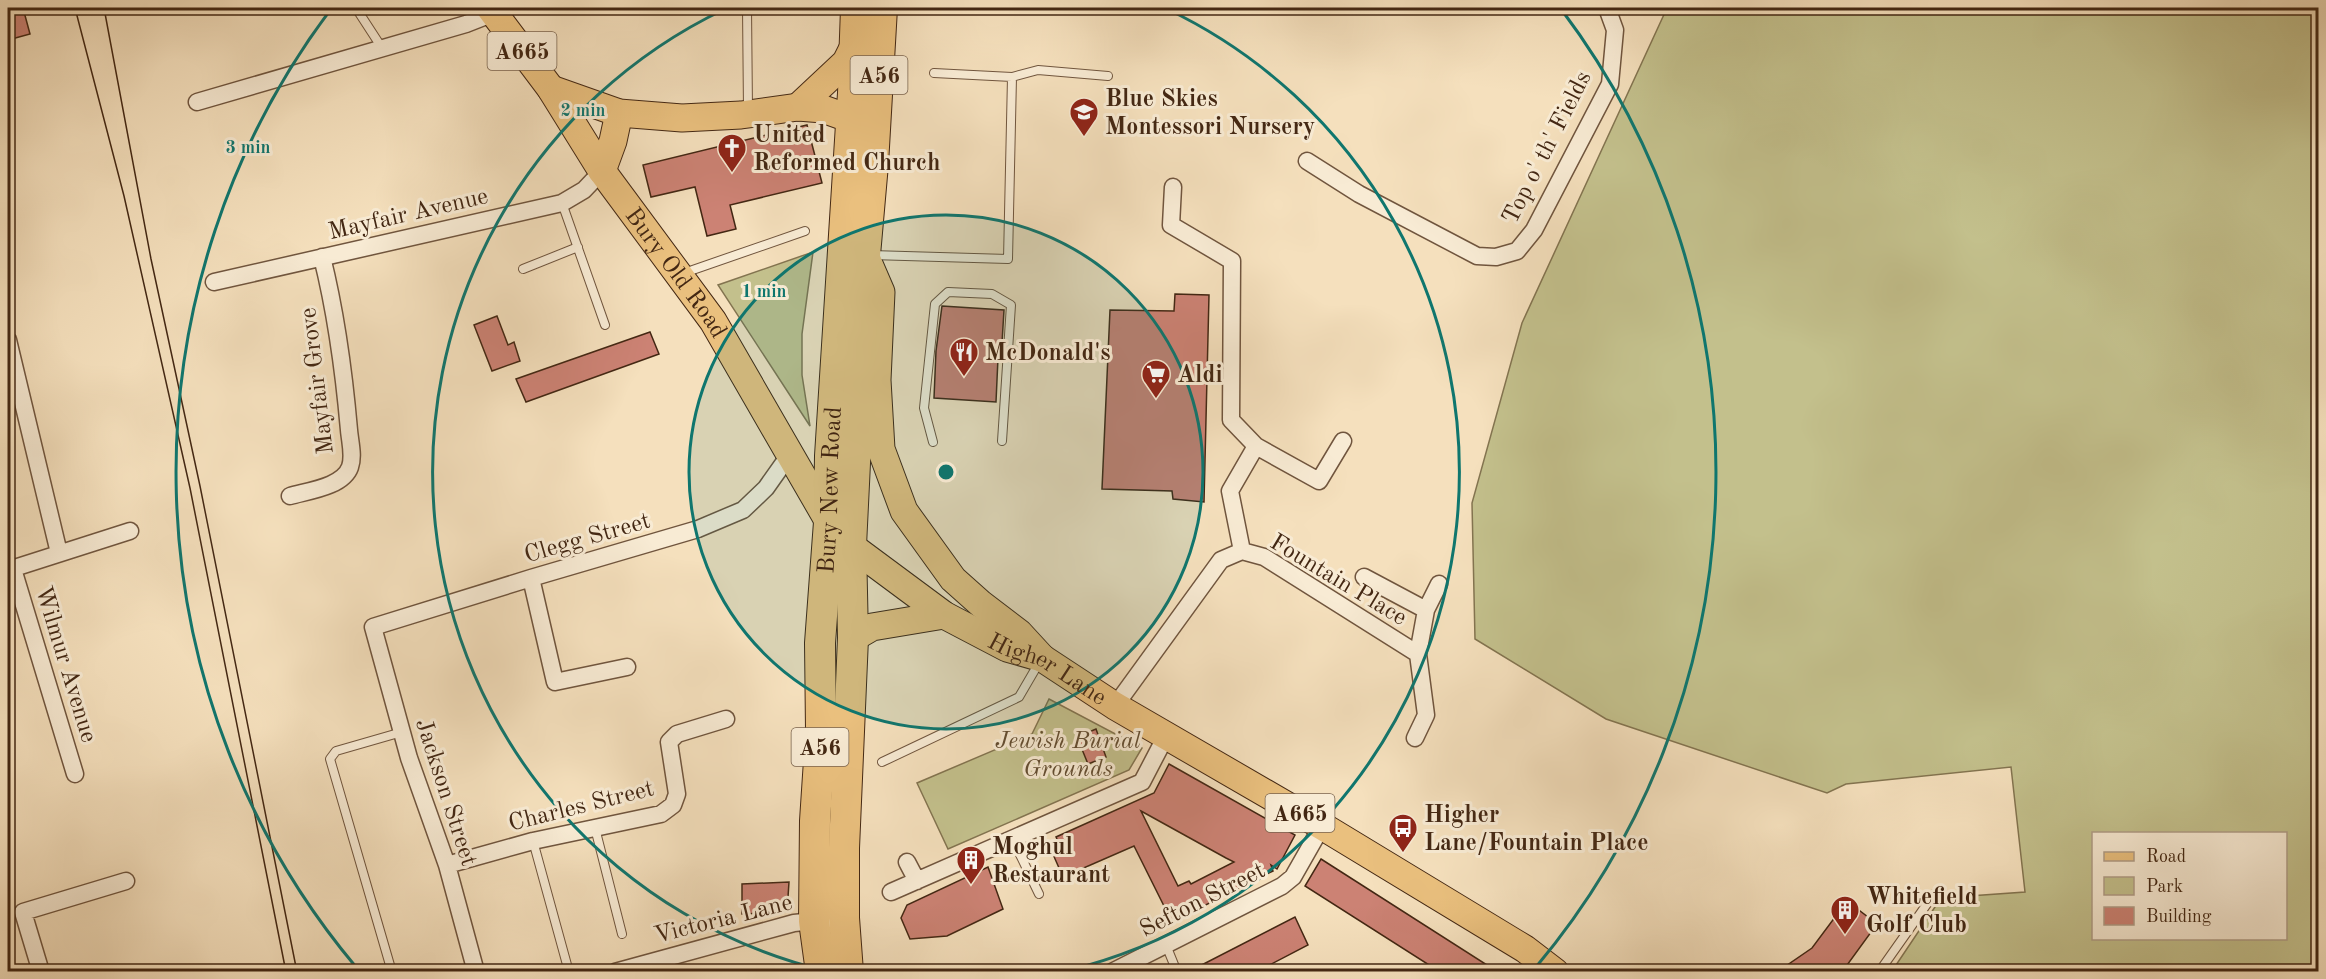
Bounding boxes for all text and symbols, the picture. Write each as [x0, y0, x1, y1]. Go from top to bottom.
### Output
road number: A665 [488, 32, 556, 70]
road number: A56 [850, 56, 908, 94]
street label: Top o' th' Fields [1499, 68, 1597, 228]
place label: Blue Skies Montessori Nursery [1105, 88, 1315, 140]
school or university icon: Blue Skies Montessori Nursery [1068, 96, 1100, 138]
text: 2 min [560, 102, 606, 120]
place label: United Reformed Church [753, 124, 941, 176]
church icon: United Reformed Church [716, 132, 748, 174]
text: 3 min [225, 139, 271, 157]
street label: Mayfair Avenue [326, 185, 491, 245]
street label: Bury Old Road [620, 204, 730, 343]
text: 1 min [741, 283, 787, 301]
street label: Mayfair Grove [297, 306, 339, 456]
restaurant icon: McDonald's [948, 336, 980, 378]
place label: McDonald's [985, 342, 1110, 366]
supermarket icon: Aldi [1140, 358, 1172, 400]
place label: Aldi [1177, 364, 1223, 388]
street label: Bury New Road [815, 406, 847, 574]
centre of rings [936, 462, 956, 482]
street label: Clegg Street [522, 509, 653, 568]
street label: Fountain Place [1265, 531, 1410, 631]
street label: Wilmur Avenue [30, 584, 100, 746]
street label: Higher Lane [983, 630, 1110, 711]
street label: Jackson Street [410, 716, 480, 869]
road number: A56 [792, 728, 848, 766]
park label: Jewish Burial Grounds [995, 730, 1141, 782]
street label: Charles Street [506, 777, 657, 837]
road number: A665 [1266, 794, 1334, 832]
place label: Higher Lane/Fountain Place [1424, 804, 1649, 856]
bus stop icon: Higher Lane/Fountain Place [1387, 812, 1419, 854]
legend [2092, 832, 2287, 940]
place label: Moghul Restaurant [992, 836, 1110, 888]
building icon: Moghul Restaurant [955, 844, 987, 886]
text: Road [2146, 848, 2186, 866]
street label: Sefton Street [1136, 859, 1270, 943]
text: Park [2146, 878, 2183, 896]
place label: Whitefield Golf Club [1866, 886, 1978, 938]
street label: Victoria Lane [652, 891, 795, 949]
building icon: Whitefield Golf Club [1829, 894, 1861, 936]
text: Building [2146, 908, 2212, 926]

